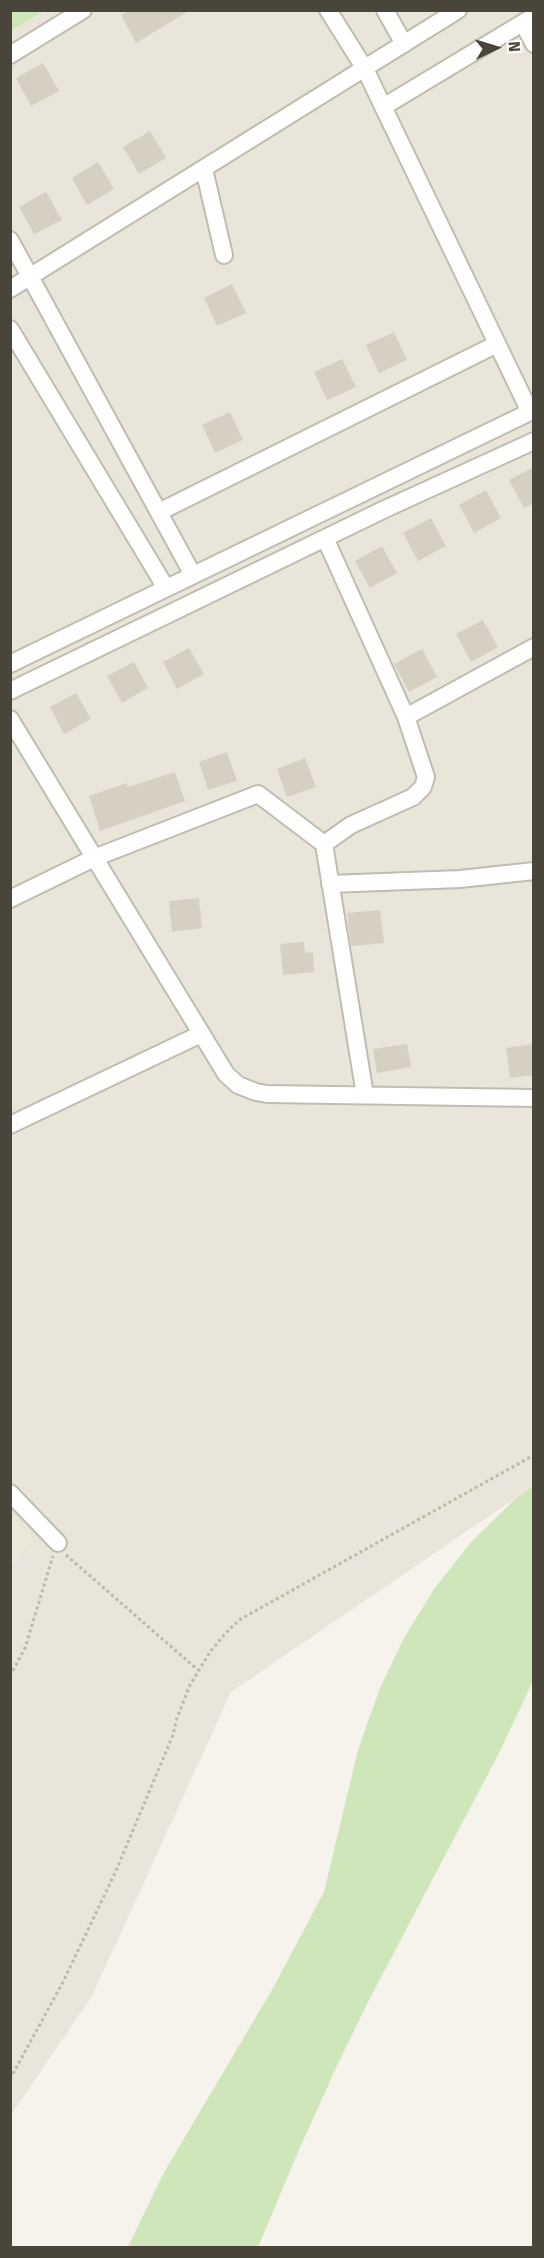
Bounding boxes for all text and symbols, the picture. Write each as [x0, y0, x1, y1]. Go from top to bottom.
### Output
north arrow [466, 18, 526, 78]
text: N [505, 41, 524, 53]

